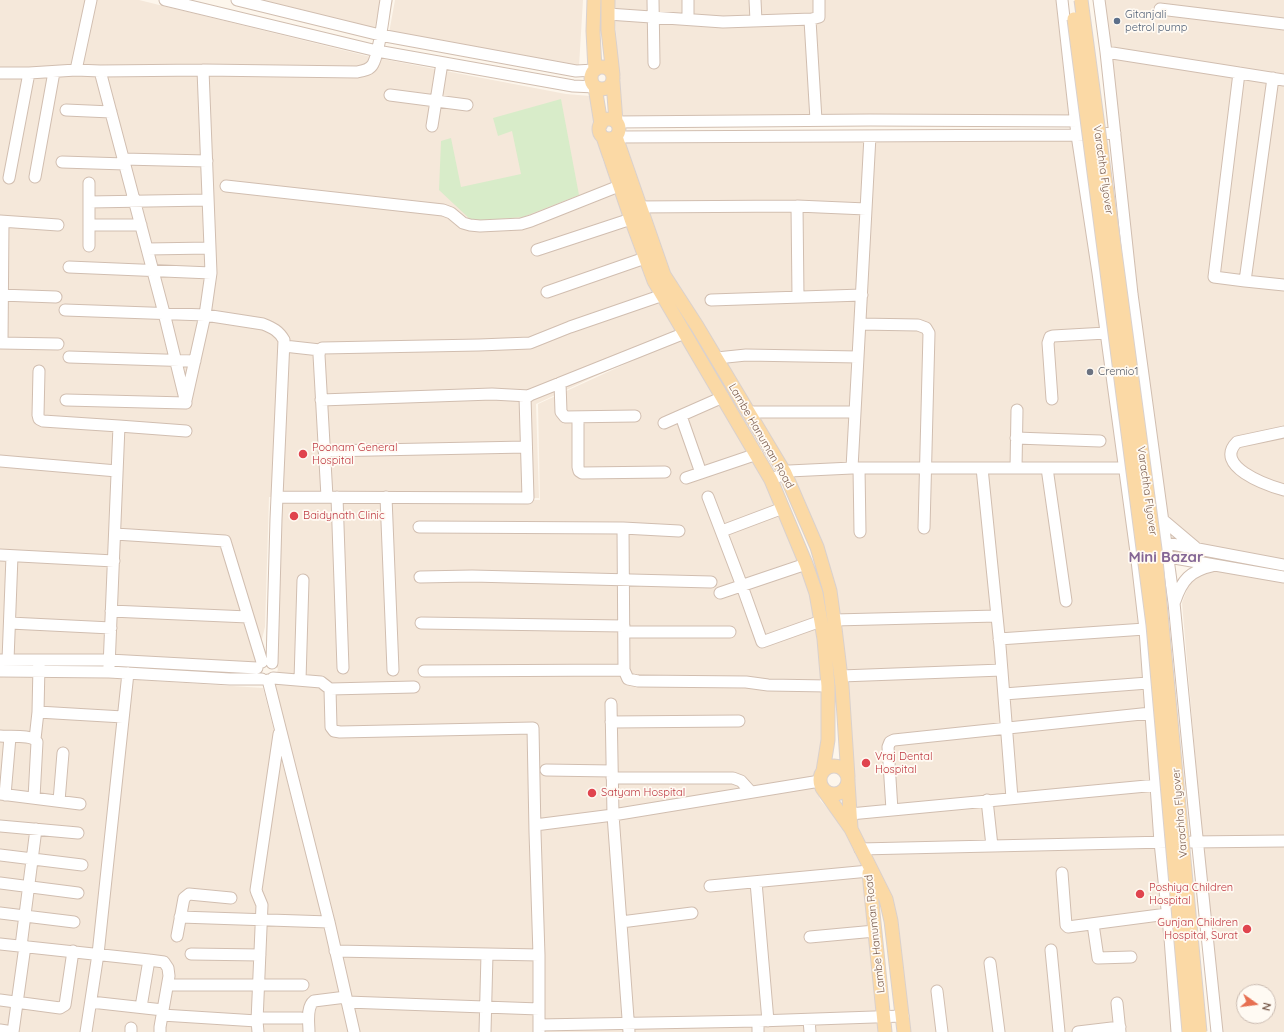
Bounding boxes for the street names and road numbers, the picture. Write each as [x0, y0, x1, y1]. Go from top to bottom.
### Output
street label: Varachha Flyover [1090, 124, 1116, 216]
street label: Lambe Hanuman Road [726, 381, 796, 491]
street label: Varachha Flyover [1134, 445, 1160, 537]
street label: Varachha Flyover [1170, 768, 1190, 858]
street label: Lambe Hanuman Road [862, 874, 888, 994]

